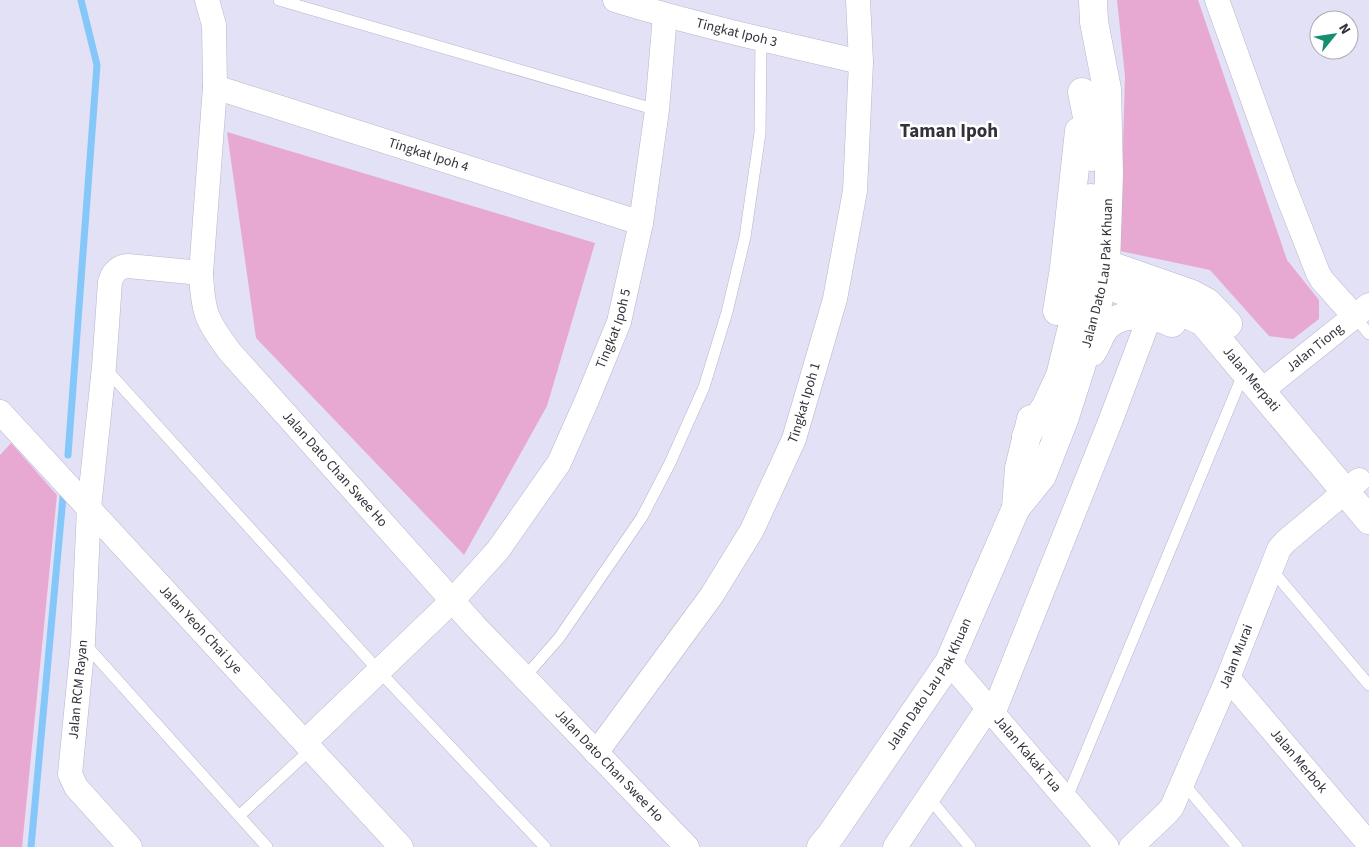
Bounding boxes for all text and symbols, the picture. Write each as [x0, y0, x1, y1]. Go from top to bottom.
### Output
north arrow [1309, 10, 1359, 60]
street label: Tingkat Ipoh 3 [694, 13, 779, 52]
text: N [1333, 20, 1355, 38]
district label: Taman Ipoh [900, 118, 998, 145]
street label: Tingkat Ipoh 4 [386, 133, 471, 177]
street label: Jalan Dato Lau Pak Khuan [1076, 198, 1118, 350]
street label: Tingkat Ipoh 5 [591, 287, 636, 372]
street label: Jalan Tiong [1282, 319, 1348, 377]
street label: Jalan Merpati [1218, 342, 1284, 416]
street label: Tingkat Ipoh 1 [783, 360, 826, 447]
street label: Jalan Dato Chan Swee Ho [278, 407, 392, 532]
street label: Jalan Yeoh Chai Lye [154, 581, 247, 679]
street label: Jalan Dato Lau Pak Khuan [882, 615, 977, 754]
street label: Jalan Murai [1215, 621, 1258, 692]
street label: Jalan RCM Rayan [63, 639, 93, 740]
street label: Jalan Dato Chan Swee Ho [550, 705, 668, 827]
street label: Jalan Kakak Tua [989, 711, 1066, 797]
street label: Jalan Merbok [1265, 724, 1332, 798]

